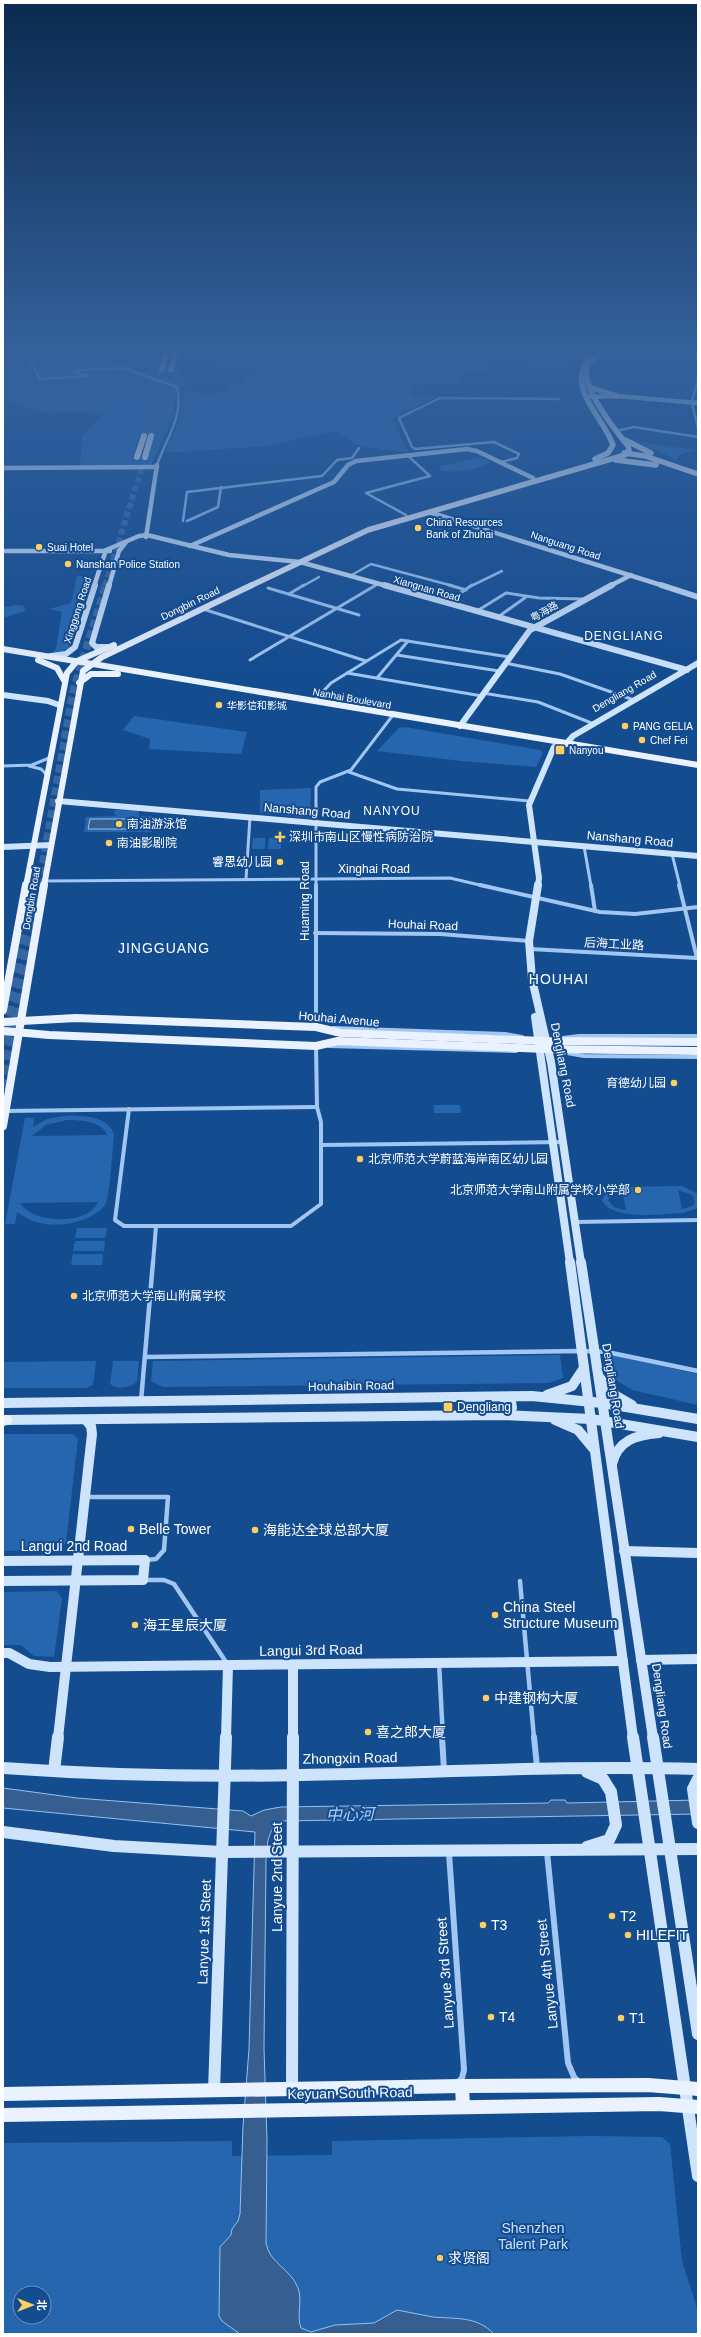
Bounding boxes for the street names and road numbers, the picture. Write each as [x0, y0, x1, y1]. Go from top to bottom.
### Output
street label: Nanguang Road [530, 529, 602, 562]
street label: Xiangnan Road [392, 574, 462, 603]
street label: Xinggong Road [62, 576, 93, 645]
street label: Dongbin Road [159, 584, 221, 622]
street label: 粤海路 [529, 599, 560, 624]
street label: Dengliang Road [590, 669, 658, 714]
street label: Nanhai Boulevard [312, 686, 392, 711]
street label: Nanshang Road [263, 800, 351, 822]
street label: Nanshang Road [586, 828, 674, 850]
street label: Huaming Road [298, 861, 312, 941]
street label: Xinghai Road [338, 862, 410, 876]
street label: Dongbin Road [21, 866, 42, 931]
street label: Houhai Road [388, 917, 458, 933]
street label: 后海工业路 [584, 935, 644, 953]
street label: Houhai Avenue [298, 1008, 380, 1030]
street label: Dengliang Road [548, 1021, 578, 1109]
street label: Dengliang Road [599, 1342, 627, 1430]
street label: Houhaibin Road [308, 1378, 394, 1394]
street label: Langui 2nd Road [21, 1538, 127, 1554]
street label: Langui 3rd Road [259, 1641, 363, 1659]
street label: Dengliang Road [649, 1662, 675, 1750]
street label: Zhongxin Road [302, 1749, 398, 1767]
street label: Lanyue 2nd Steet [269, 1822, 285, 1932]
street label: Lanyue 1st Steet [194, 1879, 214, 1985]
street label: Lanyue 3rd Street [433, 1917, 457, 2029]
street label: Lanyue 4th Street [533, 1918, 561, 2030]
street label: Keyuan South Road [287, 2084, 413, 2102]

